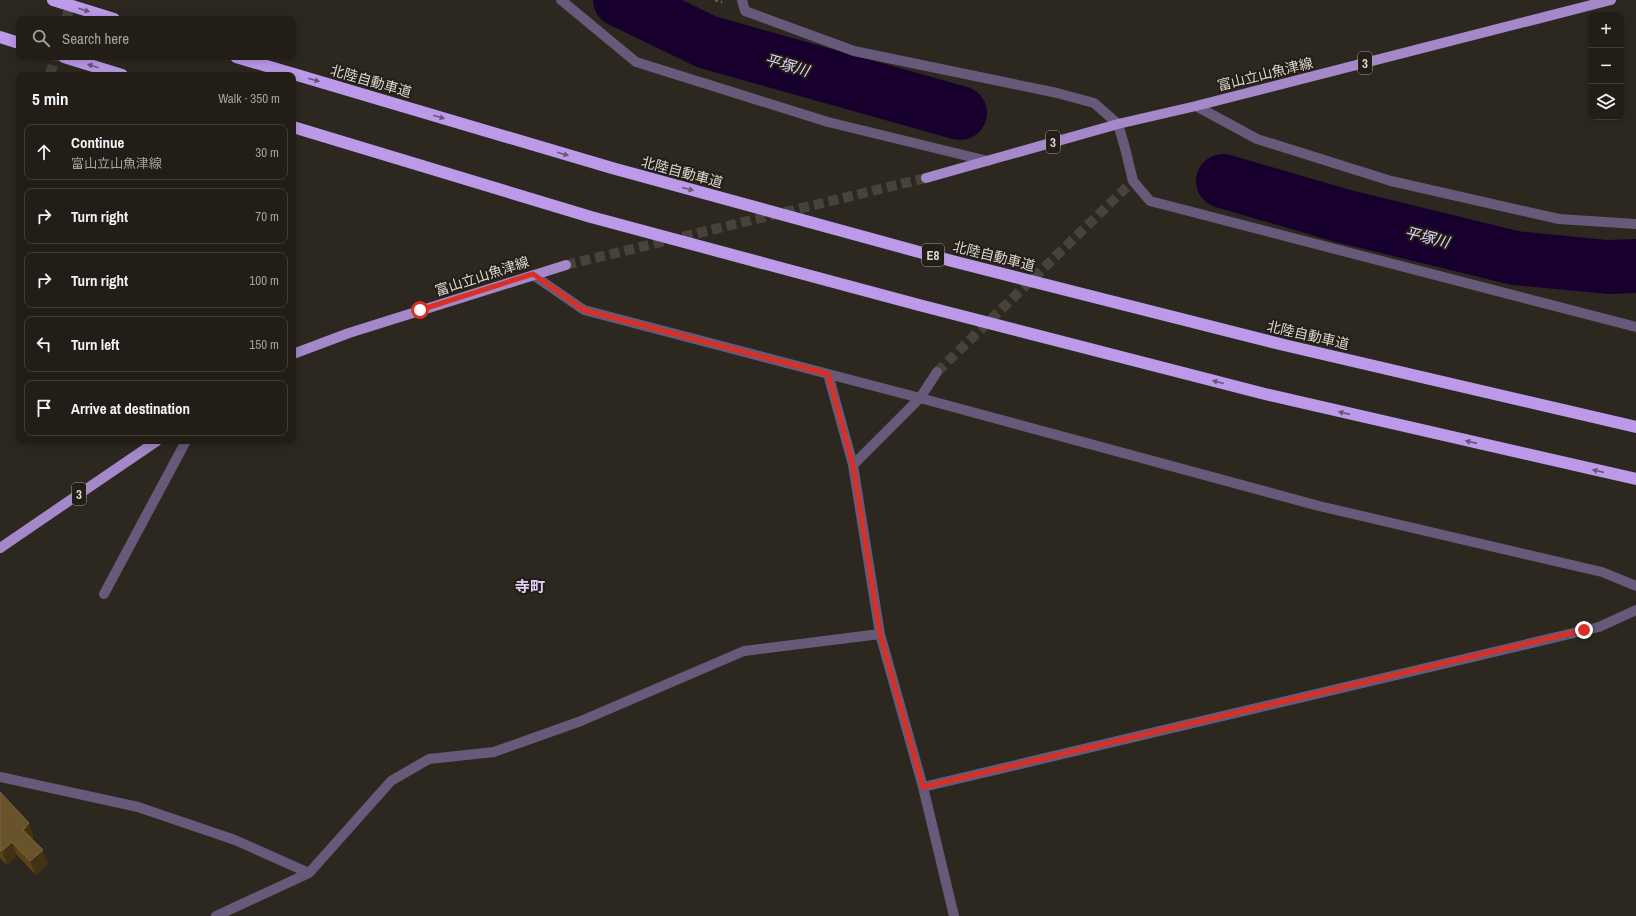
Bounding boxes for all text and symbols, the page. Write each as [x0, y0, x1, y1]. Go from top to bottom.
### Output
one-way arrow [78, 7, 90, 13]
map controls [1588, 12, 1624, 120]
button: + [1588, 12, 1624, 48]
search box [16, 16, 296, 60]
icon: search [30, 27, 52, 49]
text: Search here [62, 28, 129, 49]
button: − [1588, 48, 1624, 84]
water label: 平塚川 [762, 49, 813, 82]
road number: 3 [1358, 52, 1372, 74]
street label: 富山立山魚津線 [1215, 53, 1315, 95]
street label: 北陸自動車道 [328, 61, 414, 101]
one-way arrow [87, 63, 99, 69]
one-way arrow [308, 77, 320, 83]
button: layers [1588, 84, 1624, 120]
text: 5 min [32, 87, 68, 110]
text: Walk · 350 m [218, 90, 280, 107]
one-way arrow [433, 114, 445, 120]
road number: 3 [1046, 131, 1060, 153]
text: Continue [71, 132, 124, 153]
icon: ahead [33, 141, 55, 163]
text: 30 m [255, 144, 279, 161]
one-way arrow [558, 151, 570, 157]
street label: 北陸自動車道 [639, 152, 725, 192]
text: 富山立山魚津線 [71, 155, 162, 172]
one-way arrow [683, 186, 695, 192]
icon: right [33, 205, 55, 227]
text: Turn right [71, 206, 128, 227]
text: 70 m [255, 208, 279, 225]
water label: 平塚川 [1403, 221, 1453, 253]
street label: 北陸自動車道 [951, 237, 1037, 275]
road number: E8 [922, 244, 944, 266]
street label: 富山立山魚津線 [433, 252, 531, 300]
icon: right [33, 269, 55, 291]
text: Turn right [71, 270, 128, 291]
text: 100 m [249, 272, 279, 289]
route start [411, 301, 429, 319]
street label: 北陸自動車道 [1265, 317, 1351, 353]
icon: left [33, 333, 55, 355]
text: Turn left [71, 334, 119, 355]
text: 150 m [249, 336, 279, 353]
one-way arrow [1212, 379, 1224, 385]
icon: arrive [33, 397, 55, 419]
text: Arrive at destination [71, 398, 190, 419]
one-way arrow [1338, 409, 1351, 415]
one-way arrow [1465, 438, 1477, 444]
one-way arrow [1592, 467, 1604, 473]
road number: 3 [72, 483, 86, 505]
district label: 寺町 [515, 576, 545, 597]
route end [1575, 621, 1593, 639]

